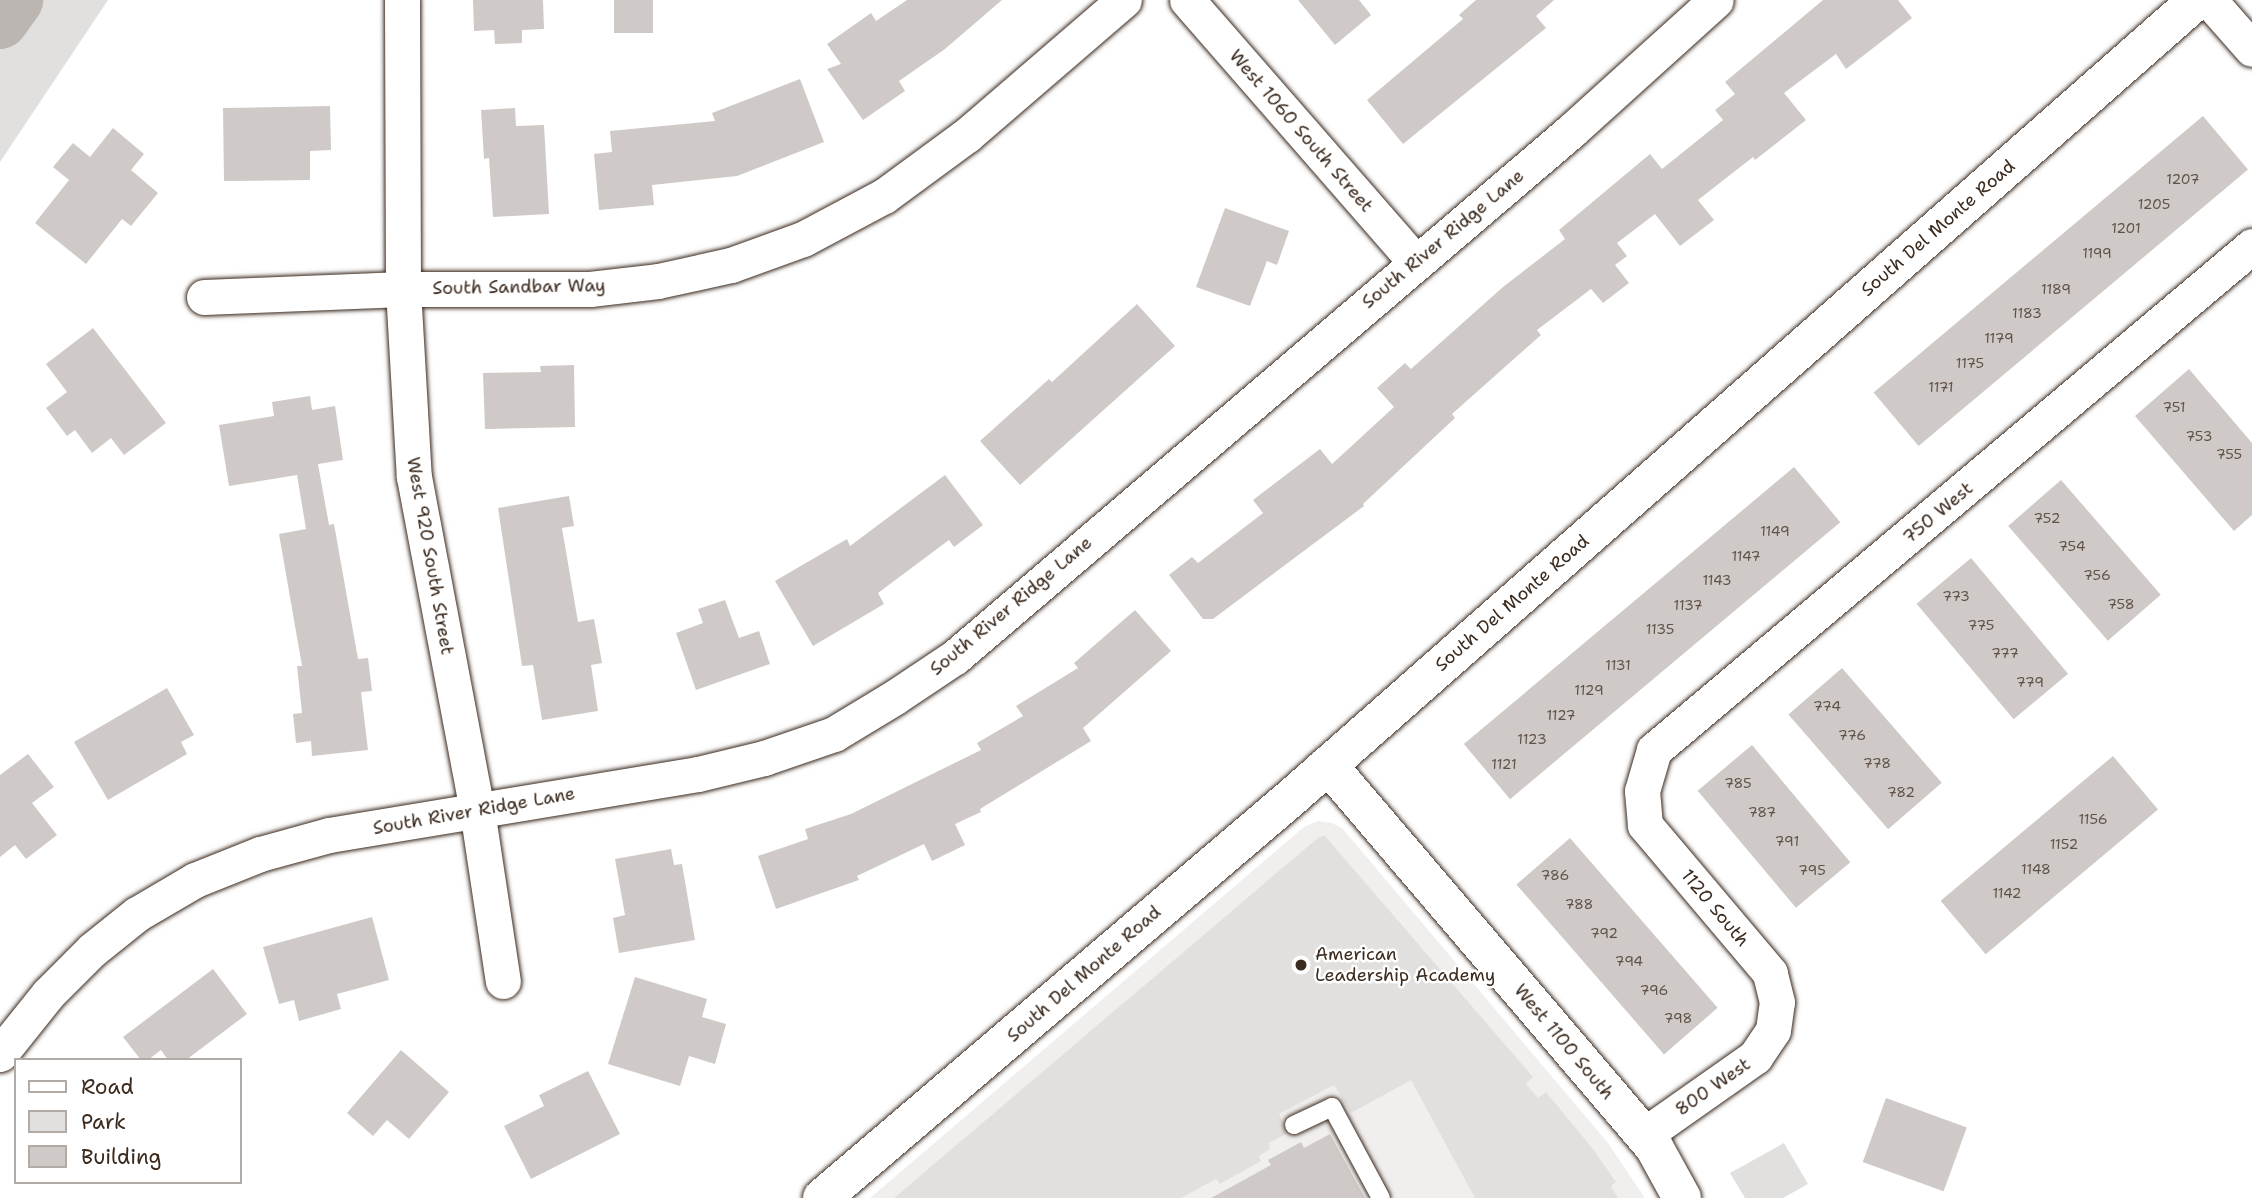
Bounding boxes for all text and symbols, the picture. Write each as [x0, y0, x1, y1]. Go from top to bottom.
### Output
street label: West 1060 South Street [1225, 45, 1377, 217]
street label: South Del Monte Road [1857, 155, 2019, 301]
street label: South River Ridge Lane [1358, 165, 1528, 313]
house number: 1207 [2166, 171, 2200, 187]
house number: 1205 [2138, 196, 2170, 212]
house number: 1201 [2111, 220, 2141, 236]
house number: 1199 [2082, 245, 2112, 261]
street label: South Sandbar Way [432, 275, 606, 299]
house number: 1189 [2041, 281, 2071, 297]
house number: 1183 [2012, 305, 2042, 321]
house number: 1179 [1984, 330, 2014, 346]
house number: 1175 [1956, 355, 1984, 371]
house number: 1171 [1928, 379, 1954, 395]
house number: 751 [2162, 399, 2186, 415]
house number: 753 [2185, 428, 2213, 444]
house number: 755 [2216, 446, 2242, 462]
street label: West 920 South Street [402, 455, 458, 657]
street label: 750 West [1899, 478, 1977, 548]
house number: 752 [2034, 510, 2060, 526]
house number: 1149 [1760, 523, 1790, 539]
street label: South Del Monte Road [1431, 530, 1593, 676]
street label: South River Ridge Lane [926, 532, 1096, 680]
house number: 754 [2058, 538, 2086, 554]
house number: 1147 [1731, 548, 1761, 564]
house number: 756 [2083, 567, 2111, 583]
house number: 1143 [1702, 572, 1732, 588]
house number: 773 [1942, 588, 1970, 604]
house number: 758 [2107, 596, 2135, 612]
house number: 1137 [1674, 597, 1702, 613]
house number: 775 [1968, 617, 1994, 633]
house number: 1135 [1646, 621, 1674, 637]
house number: 777 [1991, 645, 2019, 661]
house number: 1131 [1605, 657, 1631, 673]
house number: 779 [2016, 674, 2044, 690]
house number: 1129 [1574, 682, 1604, 698]
house number: 774 [1813, 698, 1841, 714]
house number: 1127 [1546, 707, 1576, 723]
house number: 776 [1838, 727, 1866, 743]
house number: 1123 [1517, 731, 1547, 747]
house number: 778 [1863, 755, 1891, 771]
house number: 1121 [1491, 756, 1517, 772]
house number: 785 [1724, 775, 1752, 791]
street label: South River Ridge Lane [371, 783, 577, 839]
house number: 782 [1887, 784, 1915, 800]
house number: 787 [1748, 804, 1776, 820]
house number: 1156 [2078, 811, 2108, 827]
house number: 791 [1775, 833, 1799, 849]
house number: 1152 [2050, 836, 2078, 852]
house number: 1148 [2021, 861, 2051, 877]
house number: 795 [1798, 862, 1826, 878]
street label: 1120 South [1676, 865, 1754, 951]
house number: 786 [1541, 867, 1569, 883]
house number: 1142 [1992, 885, 2022, 901]
house number: 788 [1565, 896, 1593, 912]
street label: South Del Monte Road [1003, 901, 1165, 1047]
house number: 792 [1590, 925, 1618, 941]
place label: American Leadership Academy [1315, 944, 1495, 986]
house number: 794 [1615, 953, 1643, 969]
marker: American Leadership Academy [1293, 957, 1309, 973]
street label: West 1100 South [1509, 980, 1619, 1104]
house number: 796 [1640, 982, 1668, 998]
house number: 798 [1664, 1010, 1692, 1026]
street label: 800 West [1671, 1053, 1755, 1121]
legend [14, 1058, 242, 1184]
text: Road [81, 1073, 134, 1101]
text: Park [81, 1108, 126, 1136]
text: Building [81, 1143, 161, 1171]

